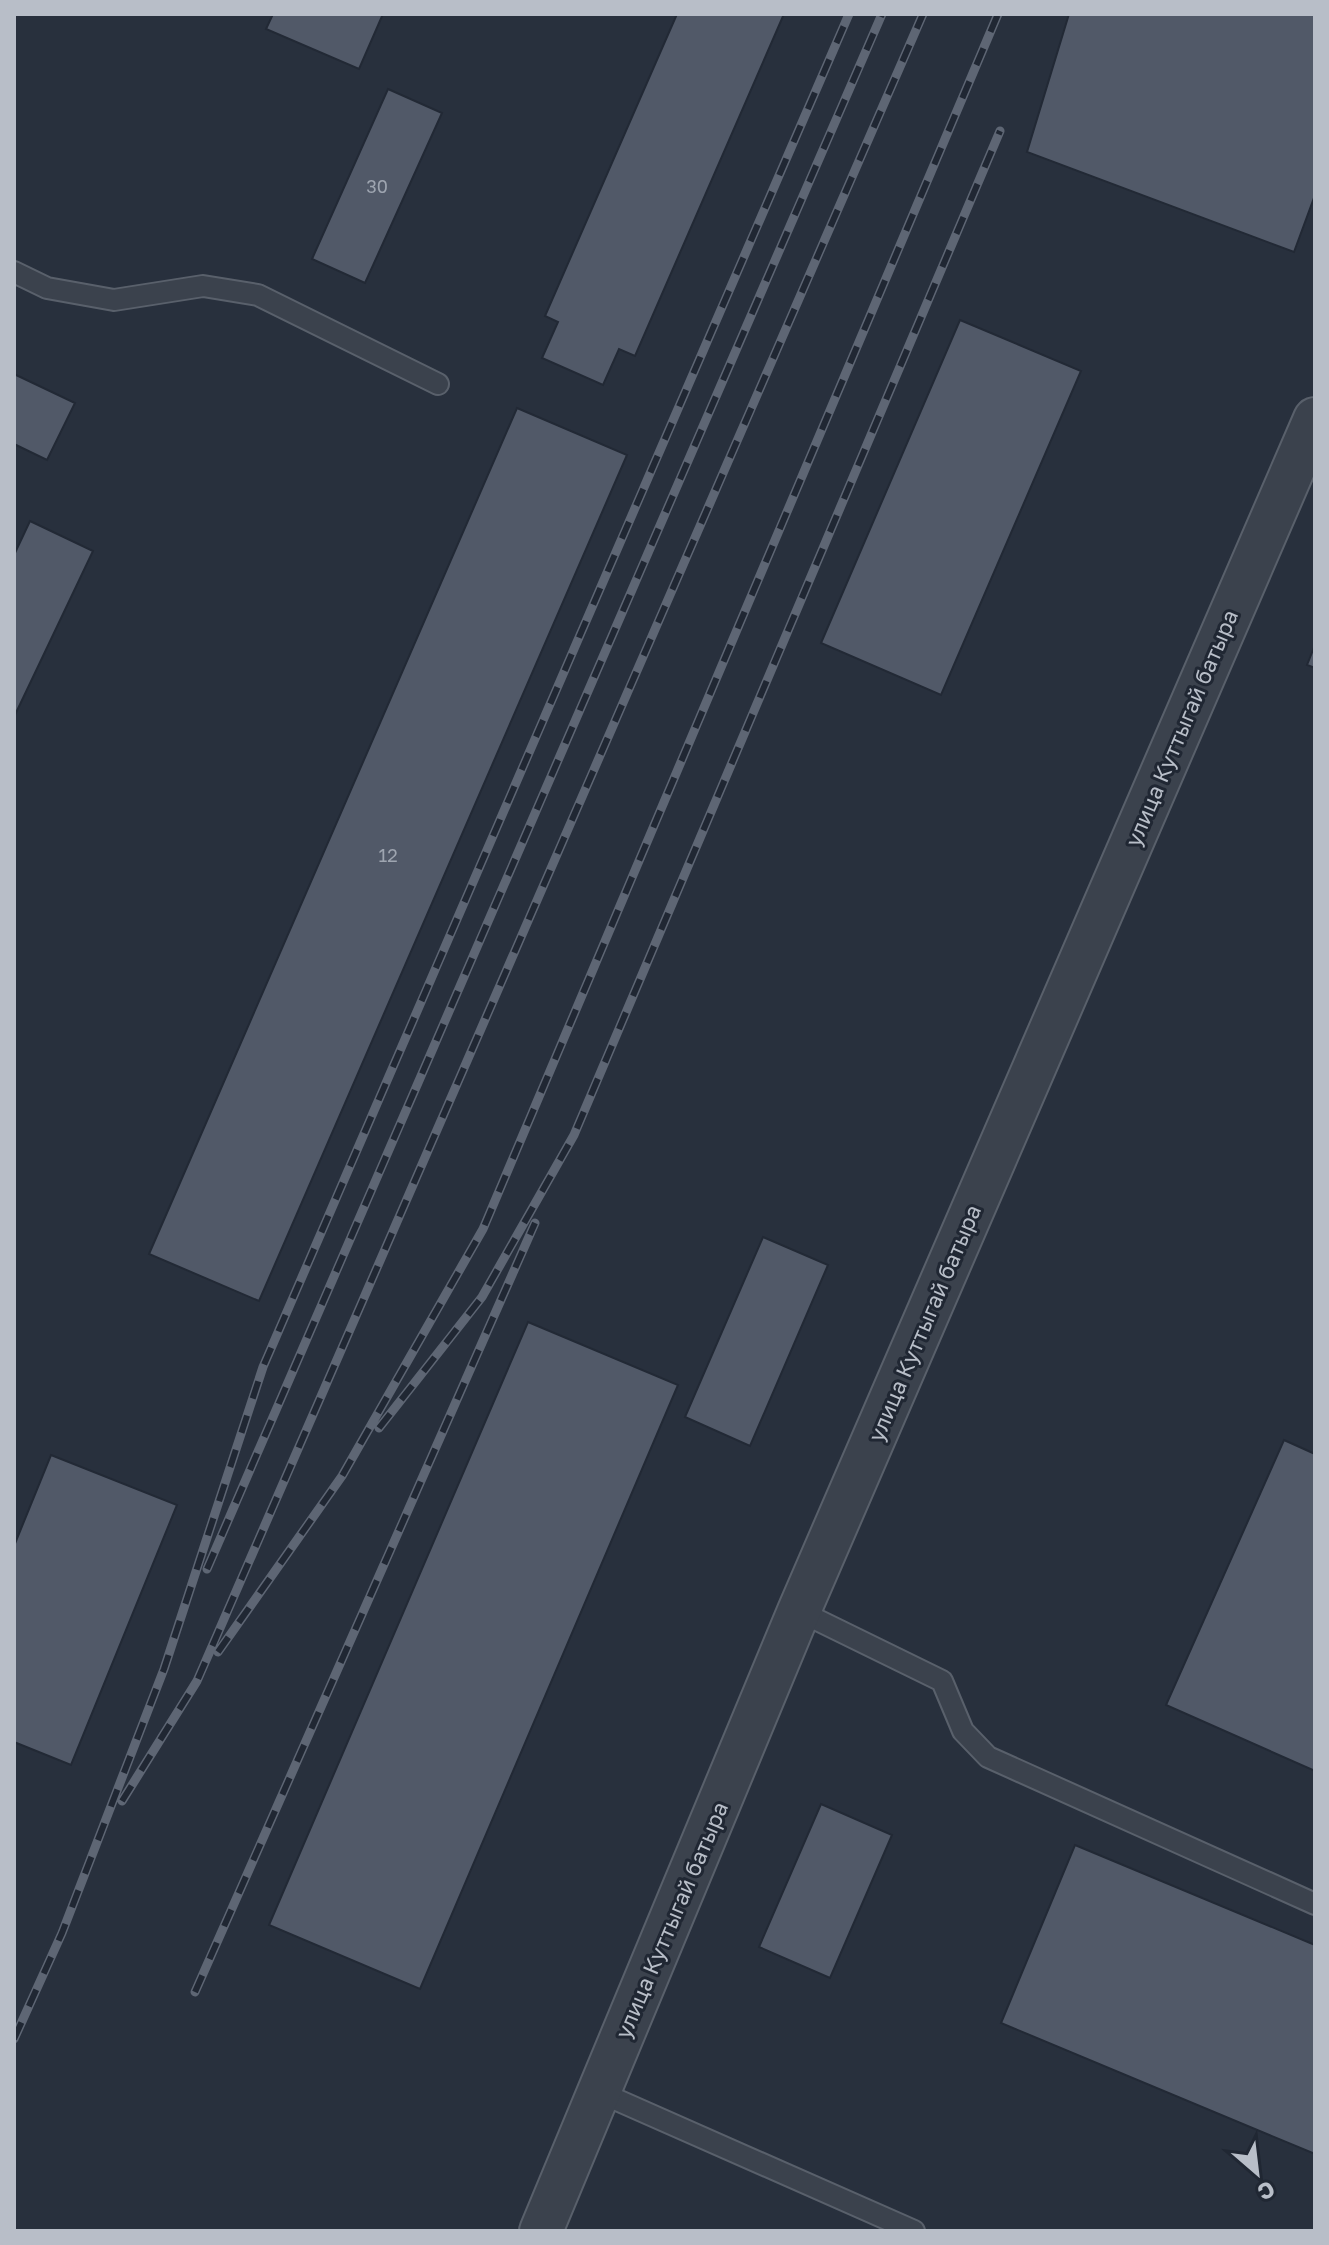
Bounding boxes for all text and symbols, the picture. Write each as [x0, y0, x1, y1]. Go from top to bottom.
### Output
house number: 30 [366, 175, 388, 197]
street label: улица Куттыгай батыра [1119, 606, 1243, 850]
house number: 12 [378, 844, 398, 866]
street label: улица Куттыгай батыра [862, 1201, 986, 1445]
street label: улица Куттыгай батыра [609, 1798, 733, 2042]
north arrow [1217, 2133, 1297, 2213]
text: С [1253, 2176, 1280, 2207]

